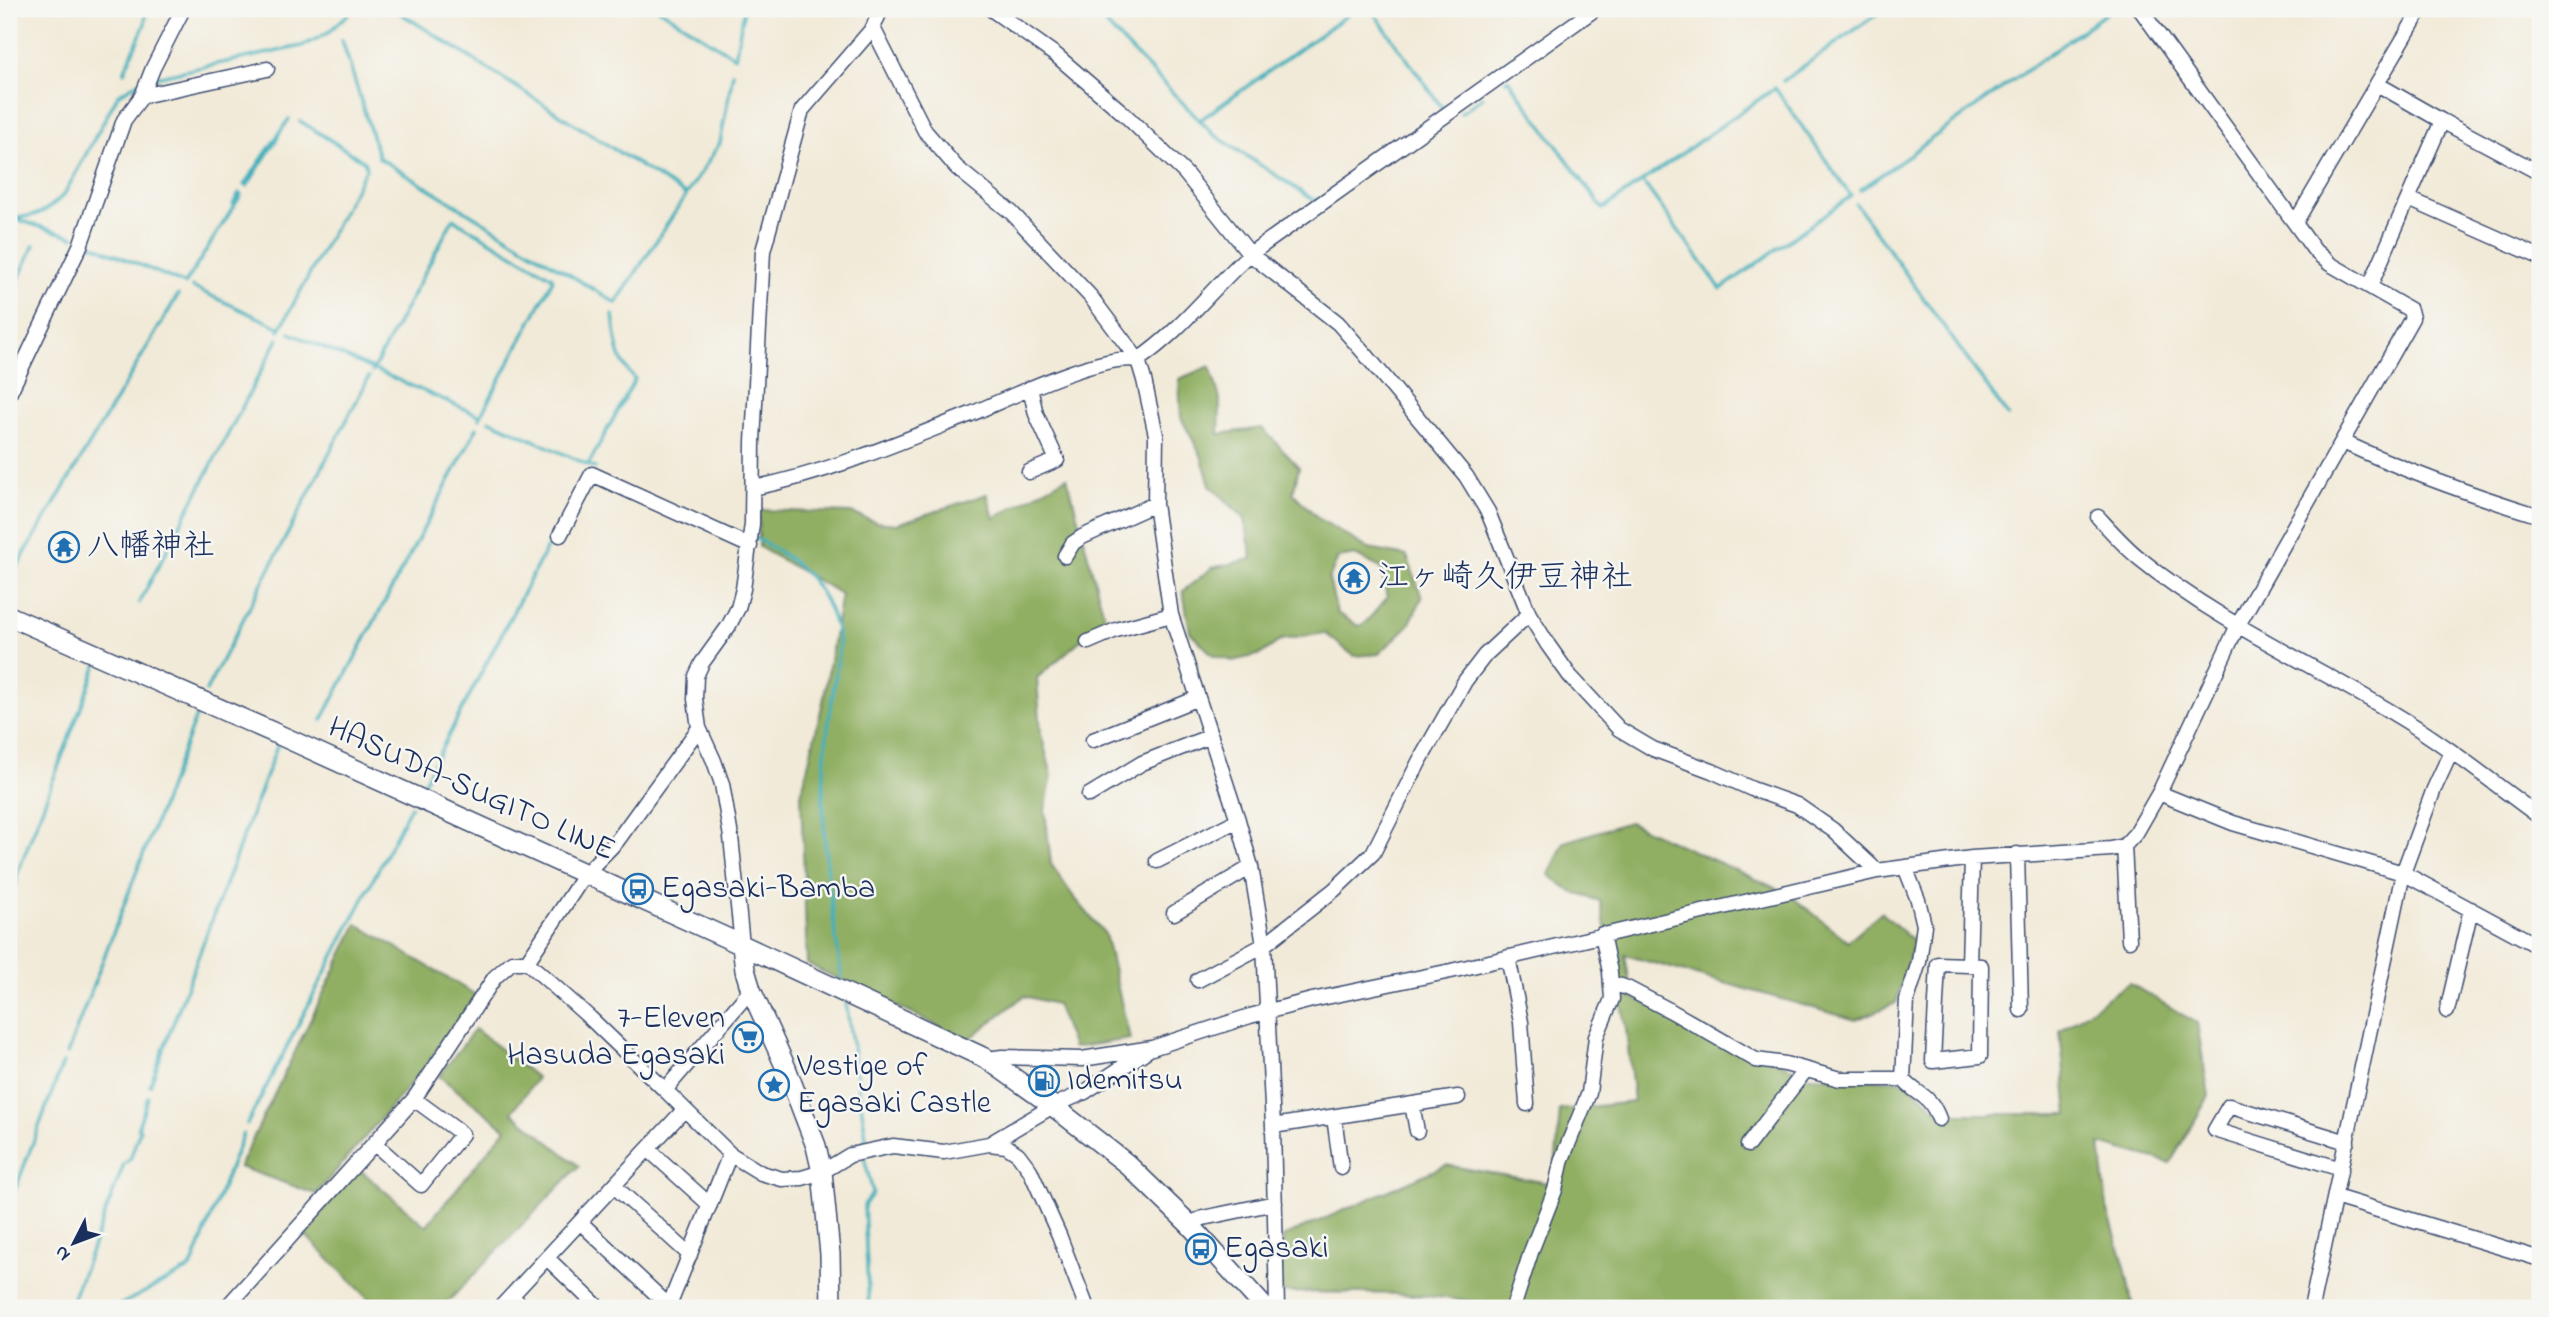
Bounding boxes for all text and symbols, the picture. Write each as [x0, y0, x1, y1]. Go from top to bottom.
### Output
place label: 八幡神社 [87, 524, 215, 571]
temple icon: 八幡神社 [47, 530, 81, 564]
place label: 江ヶ崎久伊豆神社 [1377, 555, 1633, 602]
temple icon: 江ヶ崎久伊豆神社 [1337, 561, 1371, 595]
street label: HASUDA-SUGITO LINE [320, 705, 622, 875]
place label: Egasaki-Bamba [661, 866, 875, 913]
bus stop icon: Egasaki-Bamba [621, 872, 655, 906]
place label: 7-Eleven Hasuda Egasaki [507, 996, 725, 1080]
supermarket icon: 7-Eleven Hasuda Egasaki [731, 1020, 765, 1054]
place label: Vestige of Egasaki Castle [796, 1044, 992, 1128]
place label: Idemitsu [1067, 1058, 1183, 1105]
fuel station icon: Idemitsu [1027, 1064, 1061, 1098]
place icon: Vestige of Egasaki Castle [757, 1068, 791, 1102]
north arrow [38, 1208, 108, 1278]
place label: Egasaki [1224, 1226, 1328, 1273]
bus stop icon: Egasaki [1184, 1232, 1218, 1266]
text: N [49, 1239, 78, 1267]

